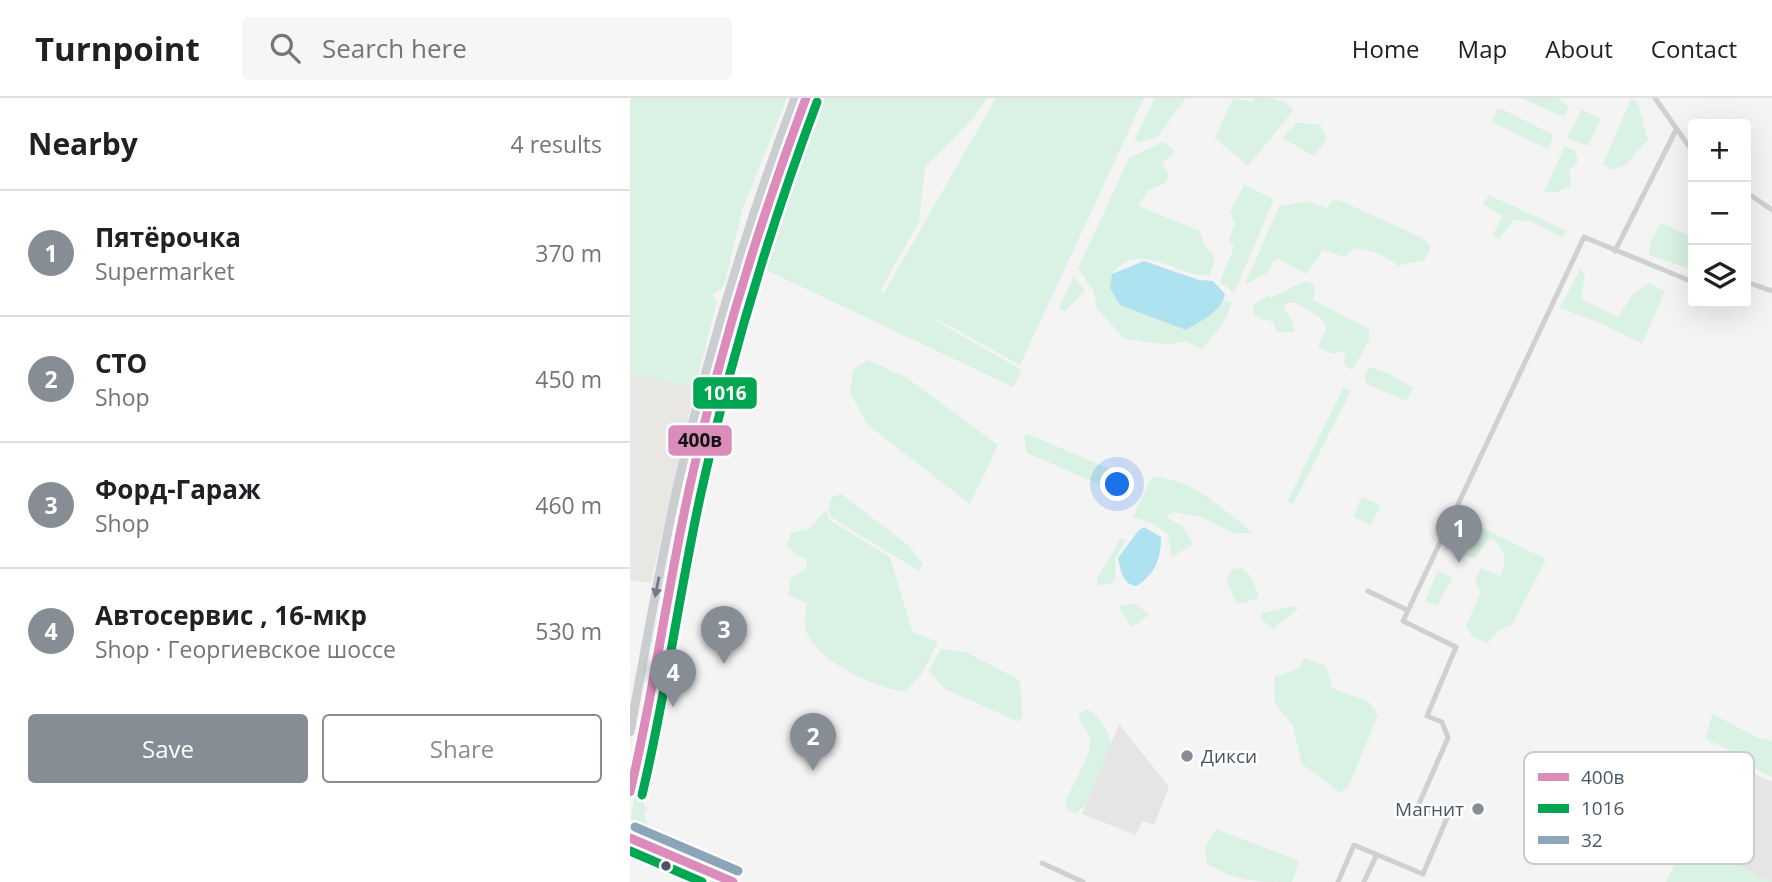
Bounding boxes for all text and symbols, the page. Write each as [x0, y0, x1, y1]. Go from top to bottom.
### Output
search box [242, 17, 732, 80]
text: Turnpoint [35, 26, 200, 71]
icon: search [266, 29, 304, 67]
text: Search here [322, 30, 467, 66]
text: Home [1352, 32, 1420, 65]
text: Map [1458, 32, 1507, 65]
text: About [1545, 32, 1613, 65]
text: Contact [1651, 32, 1737, 65]
map controls [1688, 119, 1751, 308]
button: + [1688, 119, 1751, 182]
text: Nearby [28, 123, 138, 164]
text: 4 results [511, 128, 602, 160]
button: − [1688, 182, 1751, 245]
text: Пятёрочка [95, 219, 241, 255]
text: 1 [44, 237, 58, 269]
text: 370 m [535, 237, 602, 269]
button: layers [1688, 245, 1751, 308]
text: Supermarket [95, 255, 235, 287]
text: СТО [95, 345, 147, 381]
text: 2 [44, 363, 58, 395]
text: 450 m [535, 363, 602, 395]
line badge: 1016 [692, 376, 758, 410]
text: 1016 [703, 380, 747, 406]
text: Shop [95, 381, 150, 413]
line badge: 400в [667, 424, 733, 457]
text: 400в [678, 427, 722, 453]
your location [1100, 467, 1134, 501]
text: Форд-Гараж [95, 471, 261, 507]
text: 3 [44, 489, 58, 521]
text: 460 m [535, 489, 602, 521]
pin: 1 [1436, 505, 1482, 563]
text: Shop [95, 507, 150, 539]
one-way arrow [651, 576, 662, 598]
text: Автосервис , 16-мкр [95, 597, 367, 633]
pin: 3 [701, 606, 747, 664]
text: 4 [44, 615, 58, 647]
text: 530 m [535, 615, 602, 647]
text: Shop · Георгиевское шоссе [95, 633, 396, 665]
pin: 4 [650, 649, 696, 707]
pin: 2 [790, 713, 836, 771]
button: Save [28, 714, 308, 783]
button: Share [322, 714, 602, 783]
place label: Дикси [1201, 743, 1257, 769]
marker: Дикси [1179, 748, 1195, 764]
legend [1524, 752, 1754, 864]
text: 400в [1581, 764, 1625, 790]
text: 1016 [1581, 795, 1624, 821]
place label: Магнит [1395, 796, 1464, 822]
marker: Магнит [1470, 801, 1486, 817]
text: 32 [1581, 827, 1603, 853]
unlabelled marker [659, 859, 673, 873]

